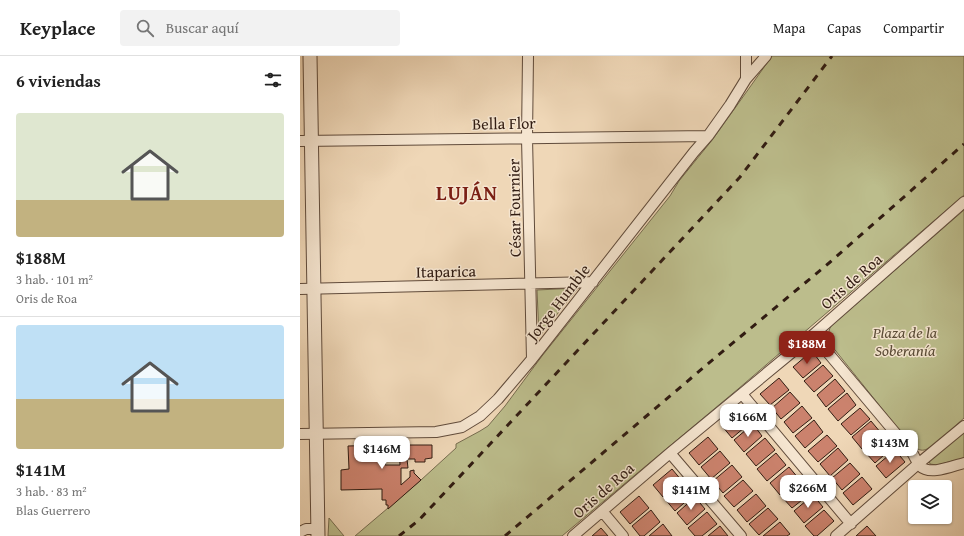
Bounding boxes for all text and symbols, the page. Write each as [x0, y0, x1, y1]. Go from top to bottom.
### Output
search box [120, 10, 400, 46]
text: Keyplace [20, 14, 96, 42]
icon: search [134, 17, 156, 39]
text: Buscar aquí [166, 17, 239, 38]
text: Mapa [773, 18, 805, 38]
text: Capas [827, 18, 861, 38]
text: Compartir [883, 18, 944, 38]
text: 6 viviendas [16, 68, 101, 93]
icon: filters [262, 69, 284, 91]
street label: Bella Flor [472, 110, 536, 136]
icon: home [114, 139, 186, 211]
street label: César Fournier [501, 158, 527, 257]
district label: LUJÁN [436, 178, 498, 207]
text: $188M [16, 245, 66, 270]
street label: Oris de Roa [815, 247, 888, 315]
street label: Itaparica [416, 258, 477, 284]
street label: Jorge Humble [519, 259, 596, 347]
text: 3 hab. · 101 m² [16, 270, 93, 289]
text: Oris de Roa [16, 289, 77, 308]
park label: Plaza de la Soberanía [872, 320, 938, 362]
pin: $188M [779, 331, 835, 365]
text: $188M [788, 334, 826, 353]
icon: home [114, 351, 186, 423]
pin: $166M [720, 404, 776, 438]
text: $166M [729, 407, 767, 426]
pin: $143M [862, 430, 918, 464]
text: $143M [871, 433, 909, 452]
pin: $146M [354, 436, 410, 470]
text: $146M [363, 439, 401, 458]
street label: Oris de Roa [567, 456, 640, 524]
text: $141M [16, 457, 66, 482]
pin: $266M [780, 475, 836, 509]
pin: $141M [663, 477, 719, 511]
text: $266M [789, 478, 827, 497]
text: $141M [672, 480, 710, 499]
map controls [908, 480, 952, 524]
button: layers [908, 480, 952, 524]
text: 3 hab. · 83 m² [16, 482, 87, 501]
text: Blas Guerrero [16, 501, 90, 520]

